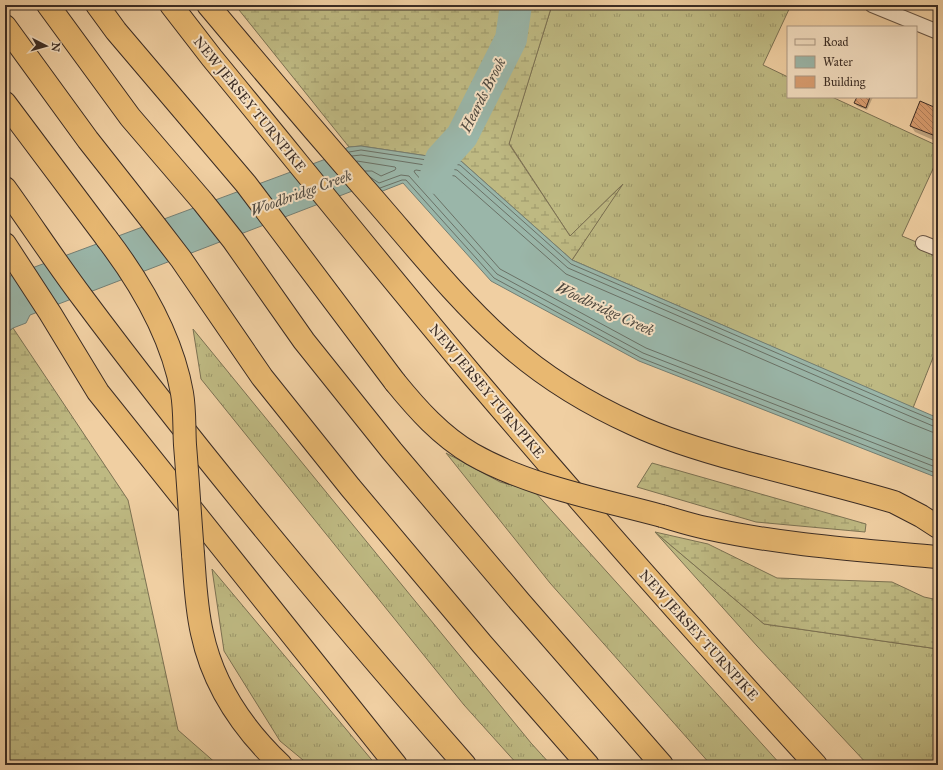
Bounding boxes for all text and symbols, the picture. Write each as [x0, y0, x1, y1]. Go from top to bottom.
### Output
north arrow [26, 26, 66, 66]
legend [787, 26, 917, 98]
street label: NEW JERSEY TURNPIKE [189, 33, 310, 176]
text: Road [823, 35, 849, 49]
text: N [48, 42, 62, 53]
water label: Heards Brook [456, 54, 510, 136]
text: Water [823, 55, 853, 69]
text: Building [823, 75, 866, 90]
water label: Woodbridge Creek [248, 166, 354, 220]
water label: Woodbridge Creek [553, 278, 657, 340]
street label: NEW JERSEY TURNPIKE [425, 321, 548, 462]
street label: NEW JERSEY TURNPIKE [635, 567, 762, 705]

